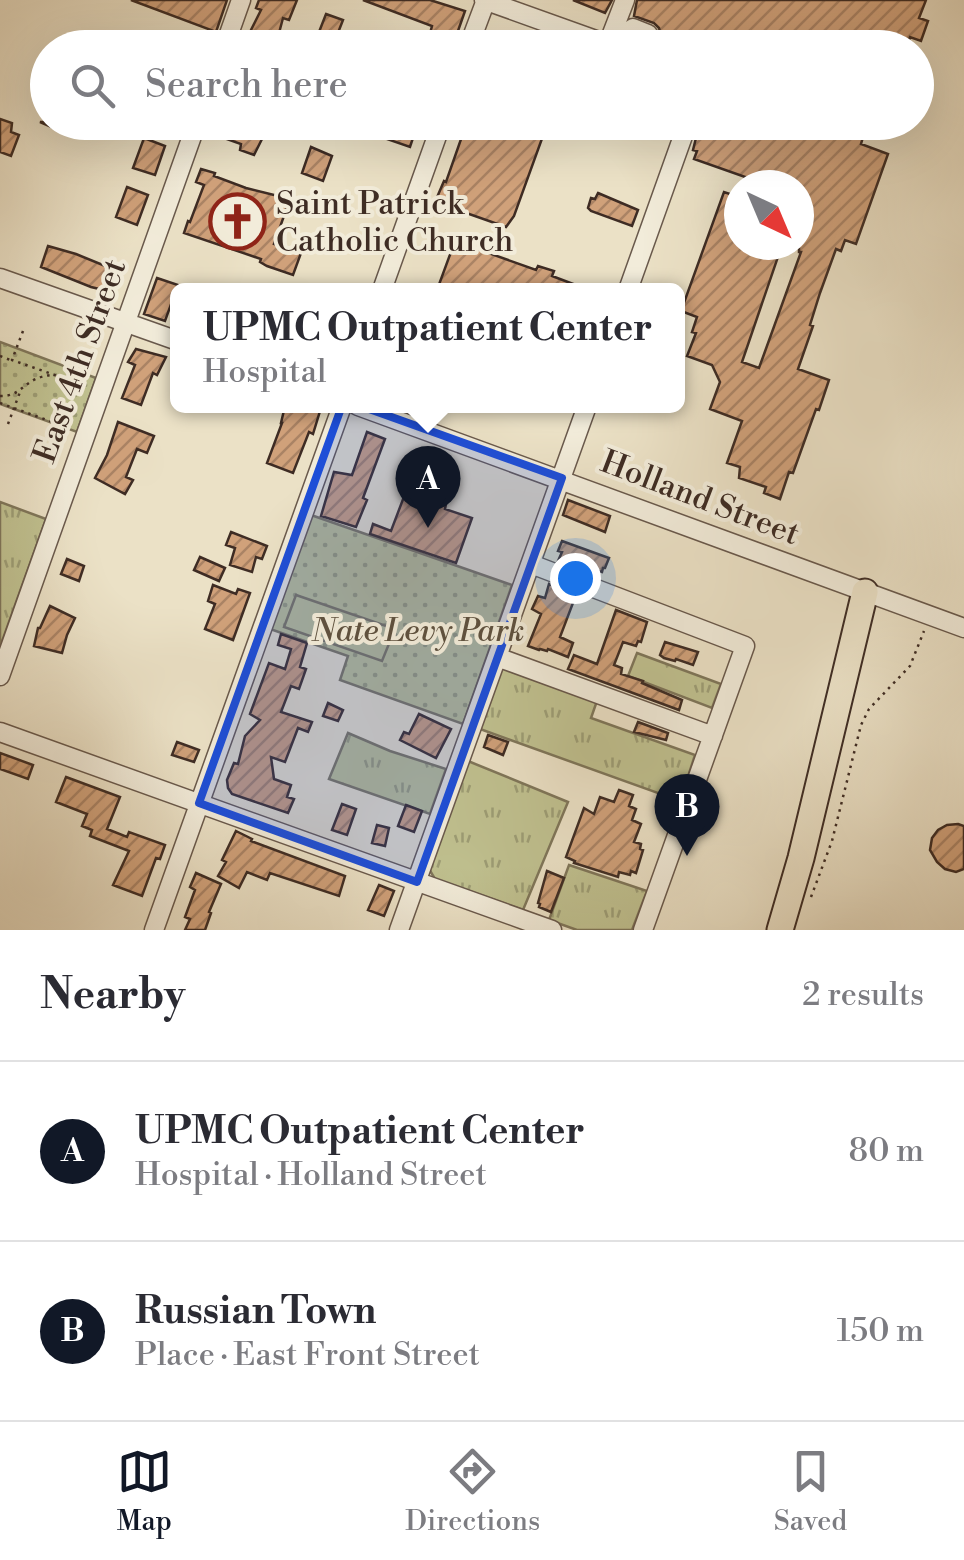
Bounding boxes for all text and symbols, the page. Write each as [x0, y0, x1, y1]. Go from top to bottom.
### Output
search box [30, 30, 934, 140]
icon: search [65, 58, 120, 113]
text: Search here [145, 62, 348, 109]
north arrow [724, 170, 814, 260]
place label: Saint Patrick Catholic Church [276, 184, 513, 261]
church icon: Saint Patrick Catholic Church [207, 192, 267, 252]
street label: East 4th Street [25, 254, 135, 468]
popup [170, 283, 685, 413]
text: UPMC Outpatient Center [203, 305, 652, 352]
text: Hospital [203, 352, 326, 392]
street label: Holland Street [595, 442, 805, 554]
pin: A [396, 446, 460, 528]
your location [550, 553, 601, 604]
park label: Nate Levy Park [311, 611, 524, 651]
pin: B [654, 774, 720, 856]
text: Nearby [40, 969, 185, 1022]
text: 2 results [802, 975, 924, 1015]
text: UPMC Outpatient Center [135, 1108, 585, 1155]
text: A [61, 1131, 84, 1171]
text: 80 m [849, 1131, 924, 1171]
text: Hospital · Holland Street [135, 1155, 487, 1195]
text: Russian Town [135, 1288, 376, 1335]
text: B [60, 1311, 85, 1351]
text: 150 m [837, 1311, 924, 1351]
text: Place · East Front Street [135, 1335, 480, 1375]
tab: Map [117, 1444, 172, 1539]
tab: Directions [405, 1444, 540, 1539]
tab: Saved [774, 1444, 847, 1539]

